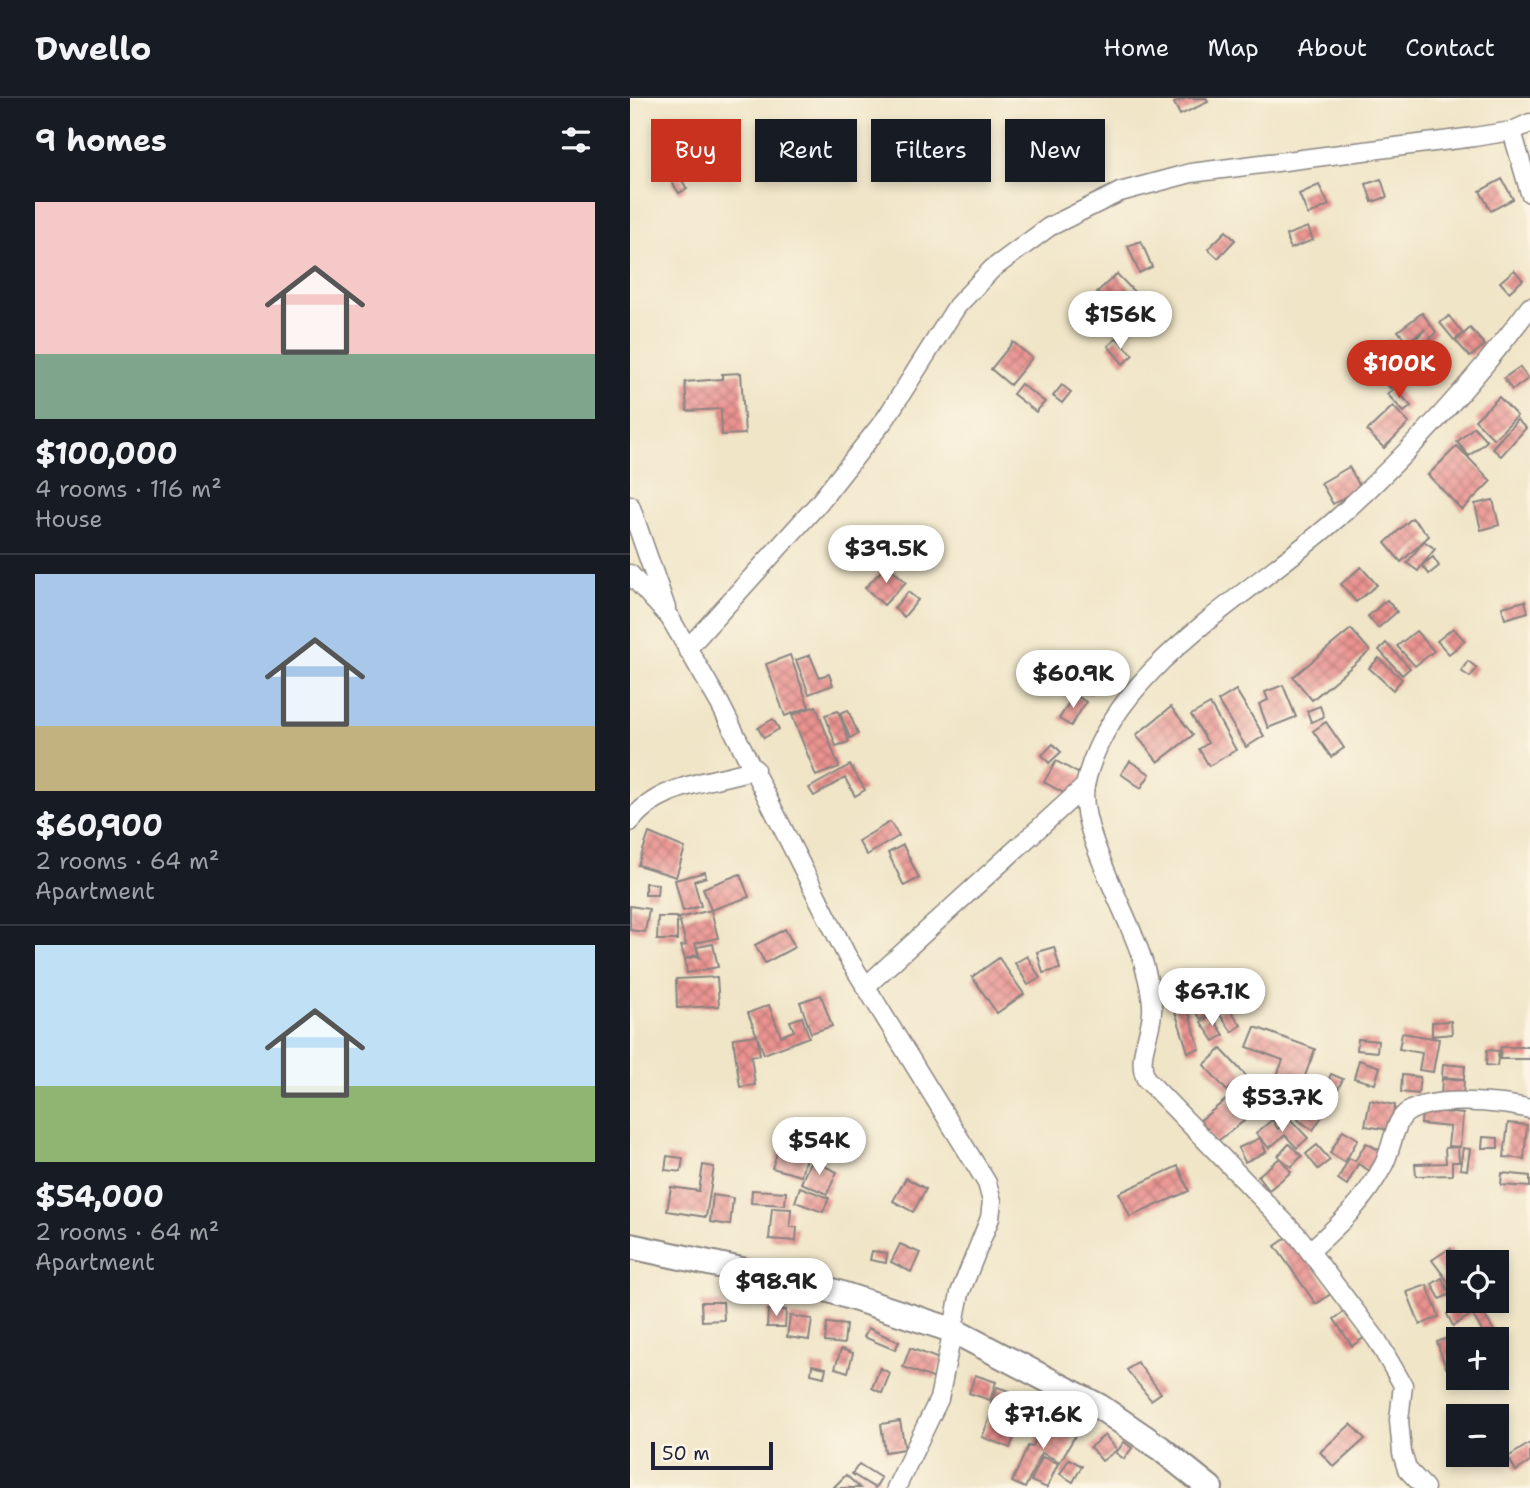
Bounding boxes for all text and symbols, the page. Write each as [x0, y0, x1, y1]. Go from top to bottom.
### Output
text: Dwello [35, 26, 151, 71]
text: Home [1103, 32, 1169, 64]
text: Map [1207, 32, 1259, 64]
text: About [1297, 32, 1367, 64]
text: Contact [1405, 32, 1495, 64]
chip: Buy [651, 119, 741, 182]
chip: Rent [755, 119, 857, 182]
chip: Filters [871, 119, 991, 182]
chip: New [1005, 119, 1105, 182]
text: 9 homes [35, 120, 167, 161]
icon: filters [557, 121, 595, 159]
icon: home [252, 247, 378, 373]
pin: $156K [1071, 292, 1169, 351]
text: $156K [1084, 299, 1156, 329]
pin: $100K [1350, 341, 1448, 400]
text: $100K [1363, 348, 1435, 378]
text: $100,000 [35, 433, 178, 474]
text: 4 rooms · 116 m² [35, 474, 222, 504]
text: House [35, 504, 103, 534]
pin: $39.5K [829, 526, 943, 585]
text: $39.5K [844, 533, 928, 563]
icon: home [252, 619, 378, 745]
pin: $60.9K [1016, 650, 1130, 710]
text: $60.9K [1032, 658, 1114, 688]
text: $60,900 [35, 805, 163, 846]
text: 2 rooms · 64 m² [35, 846, 219, 876]
text: Apartment [35, 876, 155, 906]
pin: $67.1K [1155, 968, 1269, 1028]
text: $67.1K [1174, 976, 1250, 1006]
icon: home [252, 990, 378, 1116]
pin: $53.7K [1225, 1074, 1339, 1134]
text: $53.7K [1241, 1082, 1323, 1112]
pin: $54K [778, 1118, 860, 1177]
text: $54K [788, 1125, 850, 1155]
text: $54,000 [35, 1176, 164, 1217]
text: 2 rooms · 64 m² [35, 1217, 219, 1247]
text: Apartment [35, 1247, 155, 1277]
map controls [1446, 1250, 1509, 1467]
button: locate [1446, 1250, 1509, 1313]
pin: $98.9K [719, 1258, 833, 1318]
text: $98.9K [735, 1266, 817, 1296]
button: + [1446, 1327, 1509, 1390]
pin: $71.6K [986, 1392, 1100, 1451]
text: $71.6K [1004, 1399, 1082, 1429]
button: − [1446, 1404, 1509, 1467]
scale bar [651, 1439, 774, 1471]
text: 50 m [662, 1441, 710, 1466]

